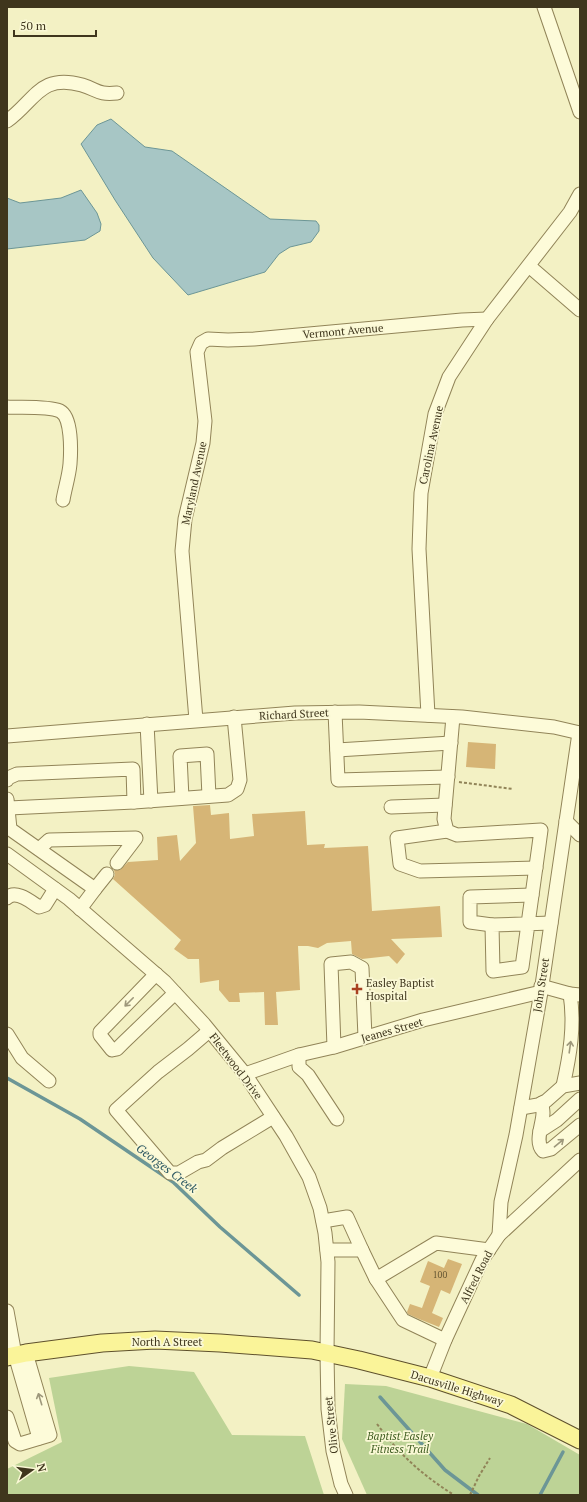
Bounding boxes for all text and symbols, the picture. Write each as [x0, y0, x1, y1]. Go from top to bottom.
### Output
scale bar [14, 12, 96, 38]
text: 50 m [20, 18, 47, 33]
street label: Vermont Avenue [302, 320, 384, 342]
street label: Carolina Avenue [416, 404, 446, 486]
street label: Maryland Avenue [178, 439, 210, 526]
street label: Richard Street [259, 705, 329, 723]
street label: John Street [530, 957, 552, 1013]
place label: Easley Baptist Hospital [366, 976, 434, 1003]
marker: Easley Baptist Hospital [351, 983, 363, 995]
one-way arrow [124, 997, 133, 1007]
street label: Jeanes Street [359, 1014, 425, 1046]
street label: Fleetwood Drive [206, 1030, 266, 1102]
one-way arrow [566, 1041, 574, 1054]
one-way arrow [553, 1138, 564, 1147]
water label: Georges Creek [134, 1140, 201, 1196]
street label: Alfred Road [457, 1248, 495, 1306]
house number: 100 [433, 1269, 447, 1281]
street label: North A Street [132, 1335, 202, 1349]
street label: Dacusville Highway [409, 1367, 505, 1409]
one-way arrow [36, 1393, 43, 1406]
street label: Olive Street [321, 1396, 341, 1454]
park label: Baptist Easley Fitness Trail [366, 1429, 434, 1456]
north arrow [12, 1450, 52, 1490]
text: N [34, 1462, 50, 1474]

